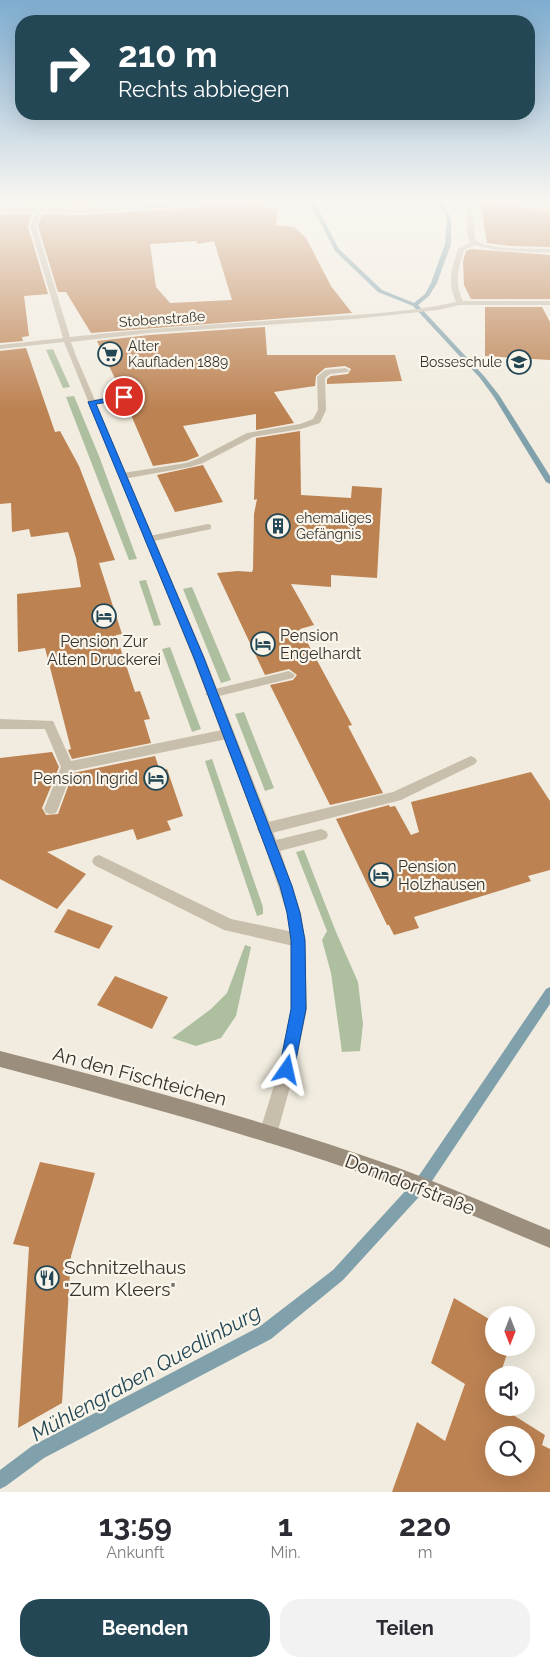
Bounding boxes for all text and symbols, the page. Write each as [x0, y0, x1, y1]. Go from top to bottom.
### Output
text: 210 m [118, 34, 218, 75]
icon: right [35, 35, 100, 100]
text: Rechts abbiegen [118, 76, 290, 102]
street label: Stobenstraße [118, 308, 206, 330]
place label: Alter Kaufladen 1889 [128, 338, 228, 370]
supermarket icon: Alter Kaufladen 1889 [97, 341, 123, 367]
school or university icon: Bosseschule [506, 349, 532, 375]
place label: Bosseschule [420, 354, 502, 370]
pin [103, 376, 145, 418]
icon: arrive [110, 383, 138, 411]
place label: ehemaliges Gefängnis [296, 510, 372, 542]
building icon: ehemaliges Gefängnis [265, 513, 291, 539]
hotel icon: Pension Zur Alten Druckerei [91, 603, 117, 629]
place label: Pension Engelhardt [280, 626, 362, 663]
hotel icon: Pension Engelhardt [250, 631, 276, 657]
place label: Pension Zur Alten Druckerei [47, 632, 161, 669]
hotel icon: Pension Ingrid [143, 765, 169, 791]
place label: Pension Ingrid [33, 769, 138, 788]
place label: Pension Holzhausen [398, 857, 485, 894]
hotel icon: Pension Holzhausen [368, 862, 394, 888]
street label: An den Fischteichen [51, 1042, 229, 1110]
position arrow [260, 1043, 312, 1095]
street label: Donndorfstraße [342, 1149, 478, 1219]
place label: Schnitzelhaus "Zum Kleers" [64, 1256, 186, 1300]
restaurant icon: Schnitzelhaus "Zum Kleers" [34, 1265, 60, 1291]
water label: Mühlengraben Quedlinburg [27, 1299, 265, 1446]
north arrow [485, 1306, 535, 1356]
map controls [485, 1306, 535, 1476]
button: sound [485, 1366, 535, 1416]
button: search [485, 1426, 535, 1476]
text: 13:59 [99, 1508, 172, 1543]
text: 1 [278, 1508, 293, 1543]
text: 220 [399, 1508, 451, 1543]
text: Ankunft [106, 1543, 164, 1562]
text: Min. [271, 1543, 300, 1562]
text: m [418, 1543, 433, 1562]
button: Beenden [20, 1599, 270, 1657]
button: Teilen [280, 1599, 530, 1657]

